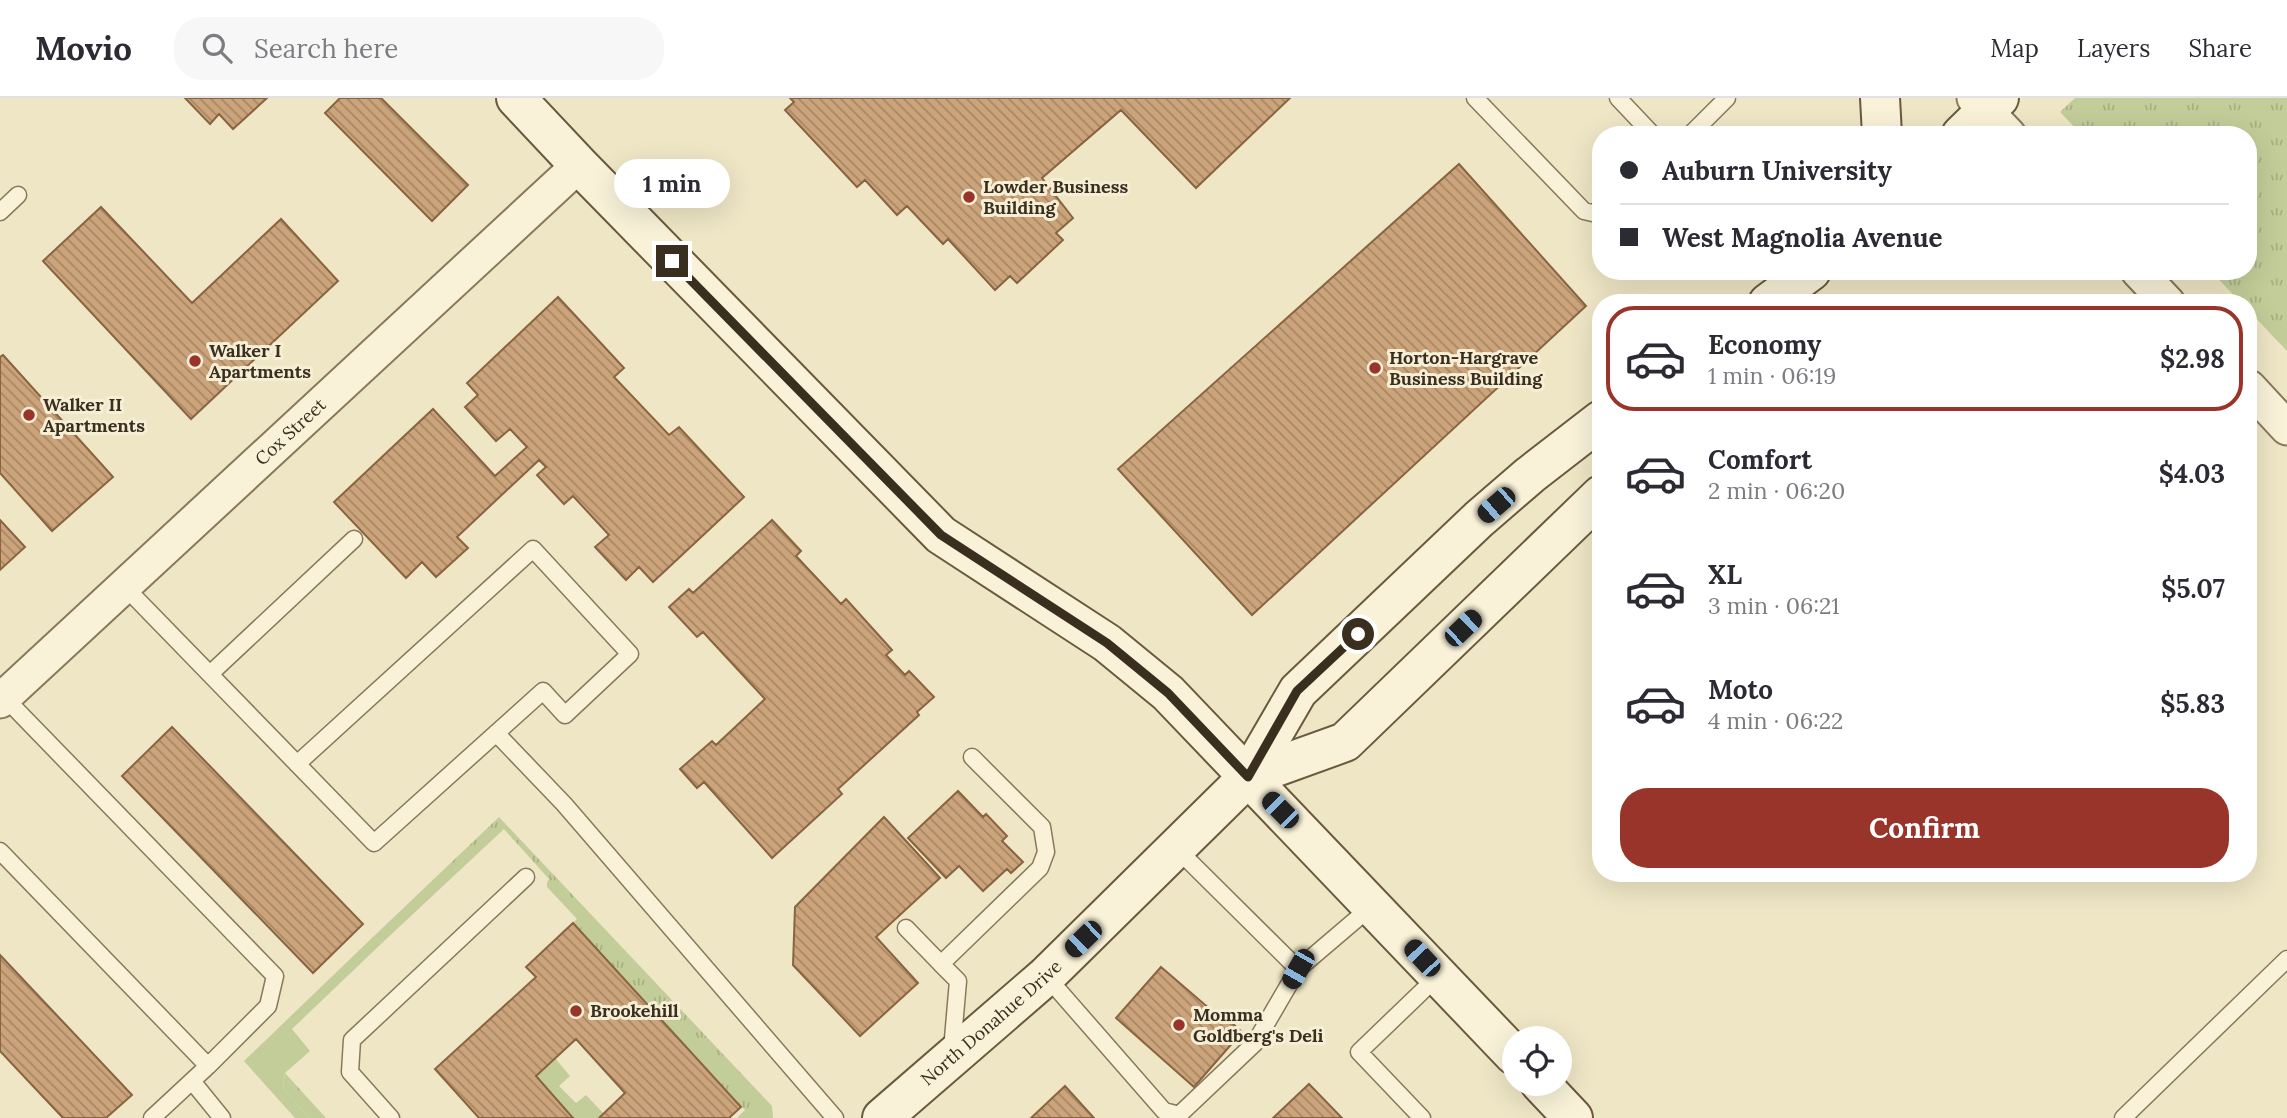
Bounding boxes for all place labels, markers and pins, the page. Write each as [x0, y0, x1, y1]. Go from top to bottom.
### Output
place label: Lowder Business Building [983, 175, 1129, 219]
marker: Lowder Business Building [961, 189, 977, 205]
place label: Walker I Apartments [209, 339, 311, 383]
place label: Horton-Hargrave Business Building [1389, 346, 1543, 390]
marker: Walker I Apartments [187, 353, 203, 369]
marker: Horton-Hargrave Business Building [1367, 360, 1383, 376]
place label: Walker II Apartments [43, 393, 145, 437]
marker: Walker II Apartments [21, 407, 37, 423]
place label: Brookehill [590, 999, 679, 1022]
marker: Brookehill [568, 1003, 584, 1019]
place label: Momma Goldberg's Deli [1193, 1003, 1324, 1047]
marker: Momma Goldberg's Deli [1171, 1017, 1187, 1033]

